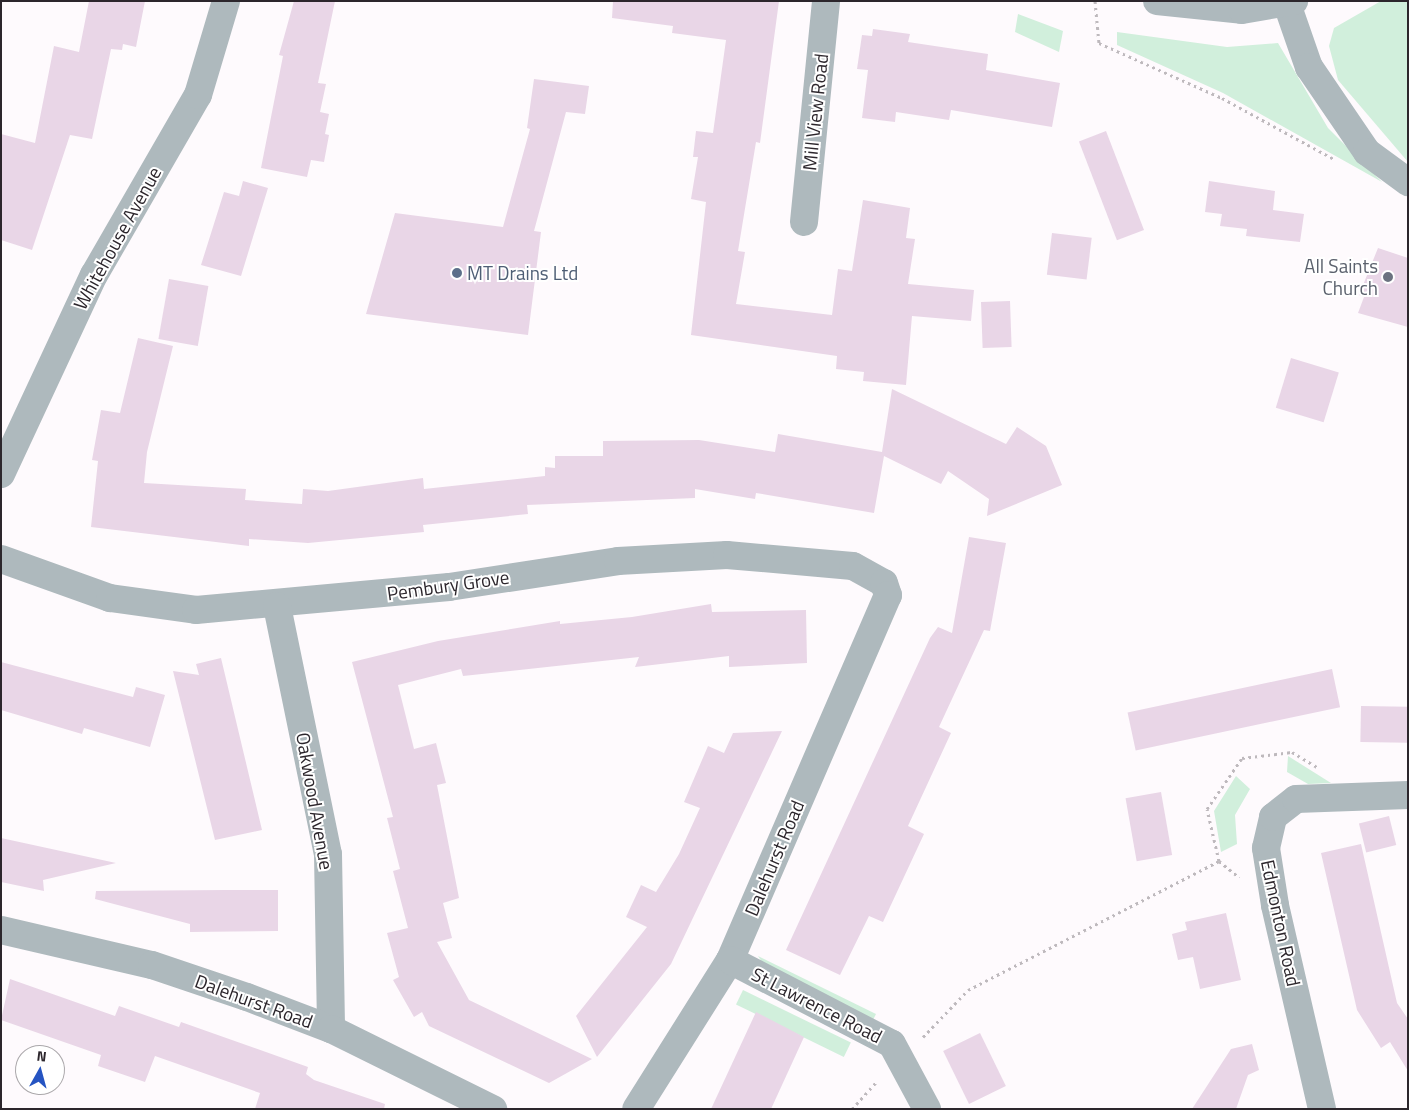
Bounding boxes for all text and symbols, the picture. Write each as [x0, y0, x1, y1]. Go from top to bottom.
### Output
street label: Mill View Road [798, 52, 832, 172]
street label: Whitehouse Avenue [68, 163, 166, 313]
place label: All Saints Church [1304, 255, 1378, 299]
place label: MT Drains Ltd [467, 262, 578, 284]
marker: MT Drains Ltd [451, 267, 463, 279]
marker: All Saints Church [1382, 271, 1394, 283]
street label: Pembury Grove [385, 565, 511, 605]
street label: Oakwood Avenue [292, 730, 338, 872]
street label: Dalehurst Road [739, 797, 809, 919]
street label: Edmonton Road [1256, 858, 1306, 988]
street label: St Lawrence Road [748, 962, 886, 1048]
street label: Dalehurst Road [192, 969, 316, 1033]
north arrow [15, 1045, 65, 1095]
text: N [36, 1045, 48, 1067]

